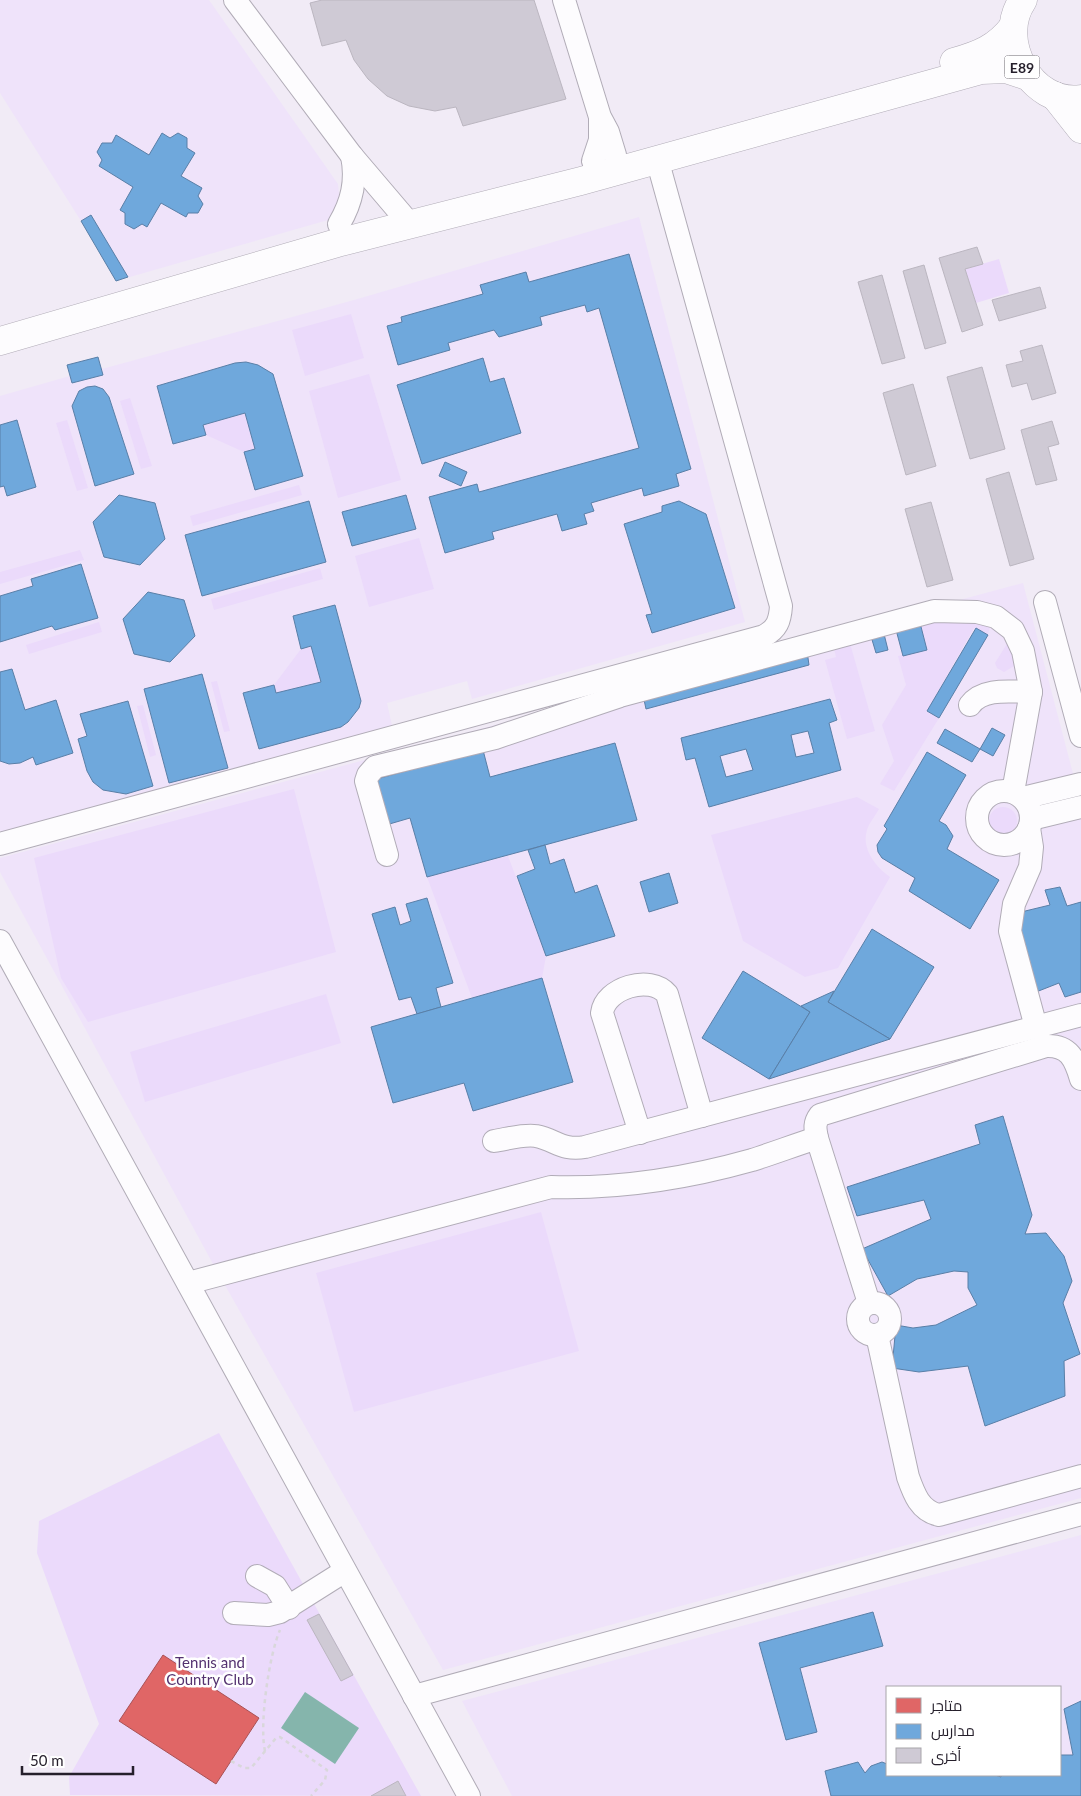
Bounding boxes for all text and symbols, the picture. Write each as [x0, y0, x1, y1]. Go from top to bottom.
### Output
road number: E89 [1004, 56, 1040, 78]
park label: Tennis and Country Club [166, 1653, 254, 1688]
legend [886, 1686, 1061, 1776]
text: متاجر [930, 1696, 962, 1715]
text: مدارس [931, 1721, 975, 1741]
scale bar [22, 1744, 134, 1776]
text: أخرى [931, 1746, 961, 1766]
text: 50 m [30, 1751, 64, 1769]

